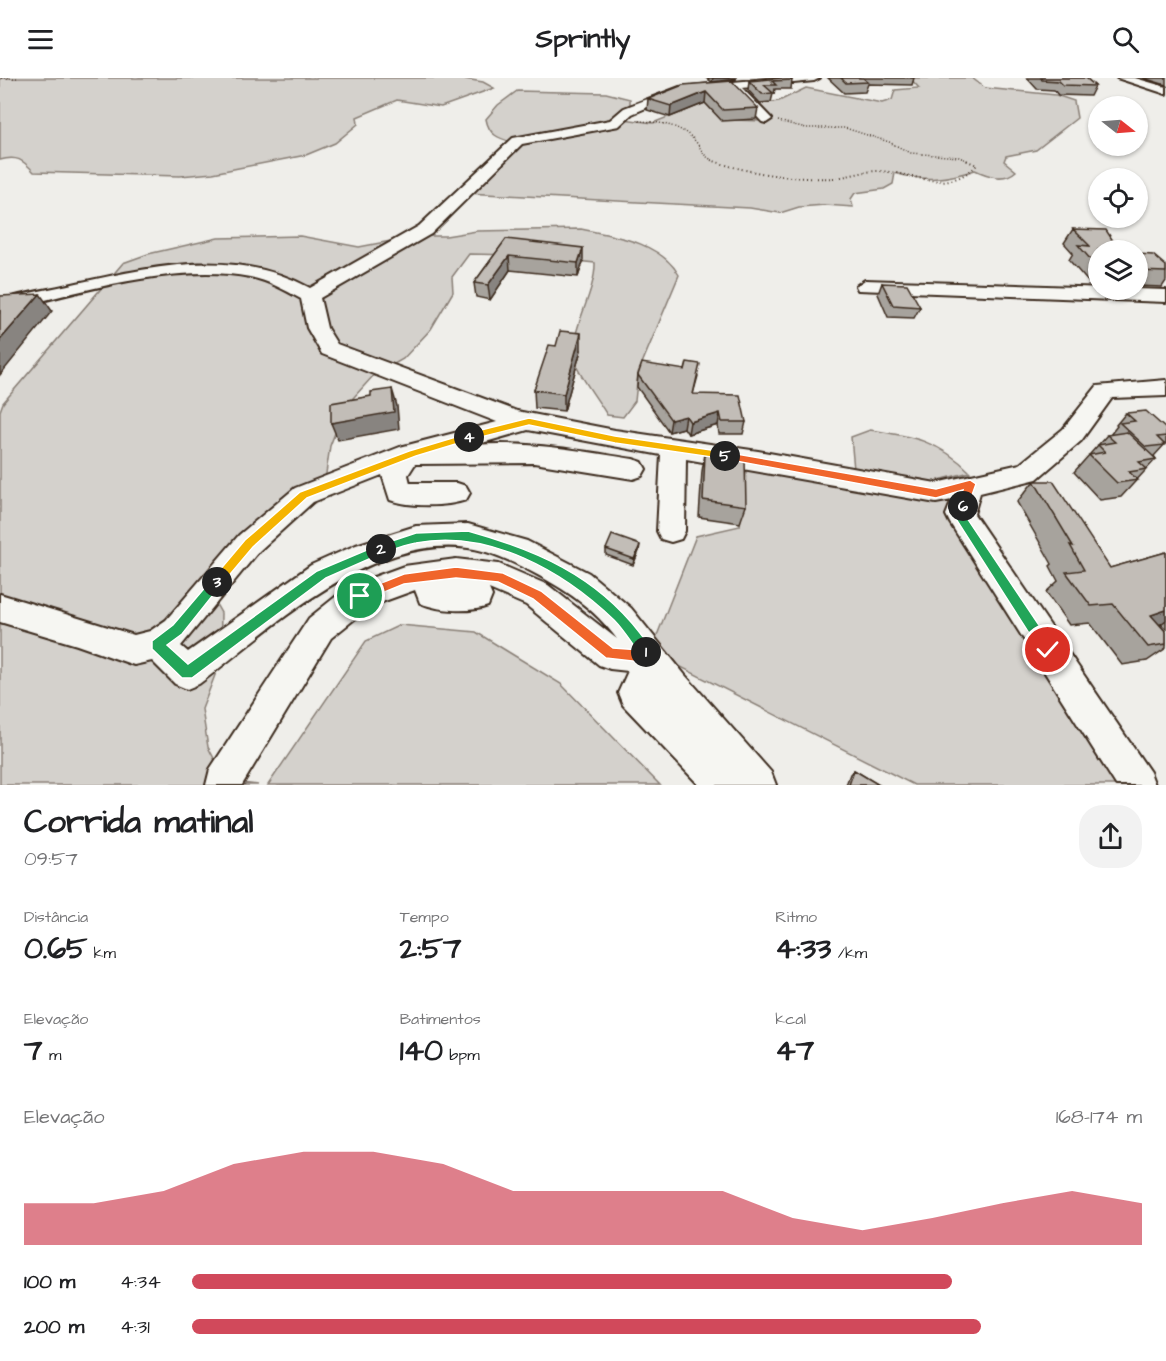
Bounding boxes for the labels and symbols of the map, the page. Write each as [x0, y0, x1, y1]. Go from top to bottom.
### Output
north arrow [1088, 96, 1148, 156]
pin: 4 [454, 422, 484, 452]
pin: 5 [710, 441, 740, 471]
pin: 6 [948, 491, 978, 521]
pin: 2 [366, 534, 396, 564]
pin: 3 [202, 567, 232, 597]
pin [334, 570, 385, 621]
pin [1022, 624, 1073, 675]
pin: 1 [631, 637, 661, 667]

